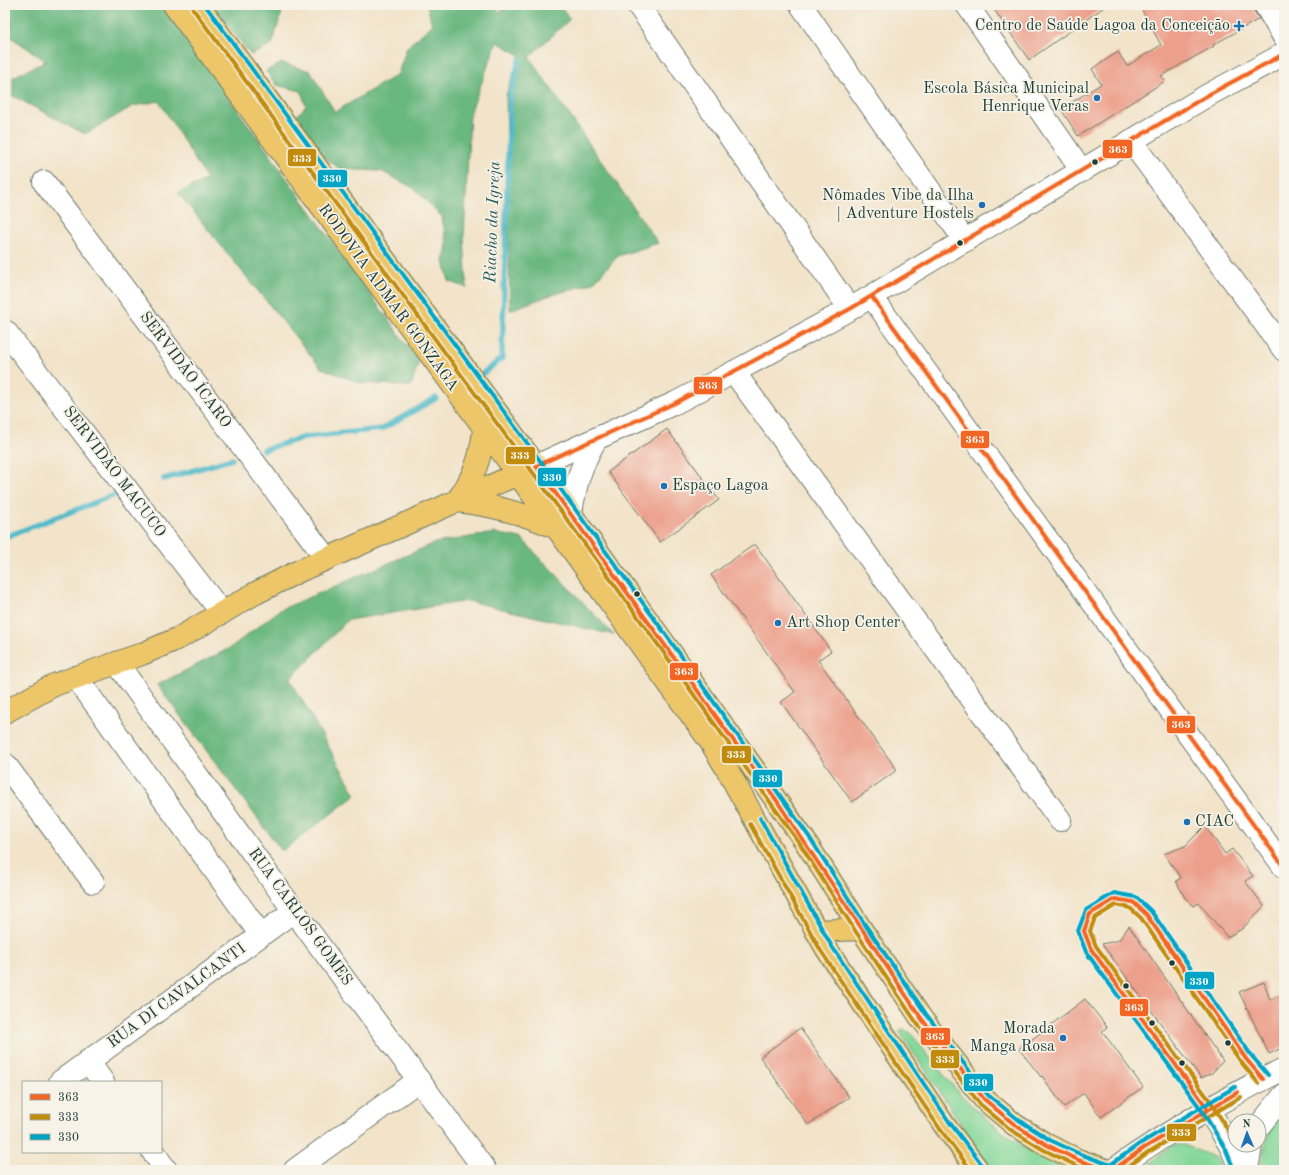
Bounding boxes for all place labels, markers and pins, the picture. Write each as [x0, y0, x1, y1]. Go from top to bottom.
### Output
place label: Centro de Saúde Lagoa da Conceição [975, 18, 1230, 34]
marker: Centro de Saúde Lagoa da Conceição [1233, 20, 1245, 32]
place label: Escola Básica Municipal Henrique Veras [923, 81, 1089, 115]
marker: Escola Básica Municipal Henrique Veras [1092, 93, 1102, 103]
unlabelled marker [1090, 157, 1100, 167]
place label: Nômades Vibe da Ilha | Adventure Hostels [822, 188, 974, 222]
marker: Nômades Vibe da Ilha | Adventure Hostels [977, 200, 987, 210]
unlabelled marker [955, 238, 965, 248]
place label: Espaço Lagoa [672, 478, 769, 494]
marker: Espaço Lagoa [659, 481, 669, 491]
unlabelled marker [632, 589, 642, 599]
place label: Art Shop Center [786, 615, 901, 631]
marker: Art Shop Center [773, 618, 783, 628]
place label: CIAC [1195, 814, 1234, 830]
marker: CIAC [1182, 817, 1192, 827]
unlabelled marker [1167, 958, 1177, 968]
unlabelled marker [1121, 981, 1131, 991]
unlabelled marker [1147, 1018, 1157, 1028]
place label: Morada Manga Rosa [970, 1021, 1055, 1055]
marker: Morada Manga Rosa [1058, 1033, 1068, 1043]
unlabelled marker [1223, 1038, 1233, 1048]
unlabelled marker [1177, 1058, 1187, 1068]

